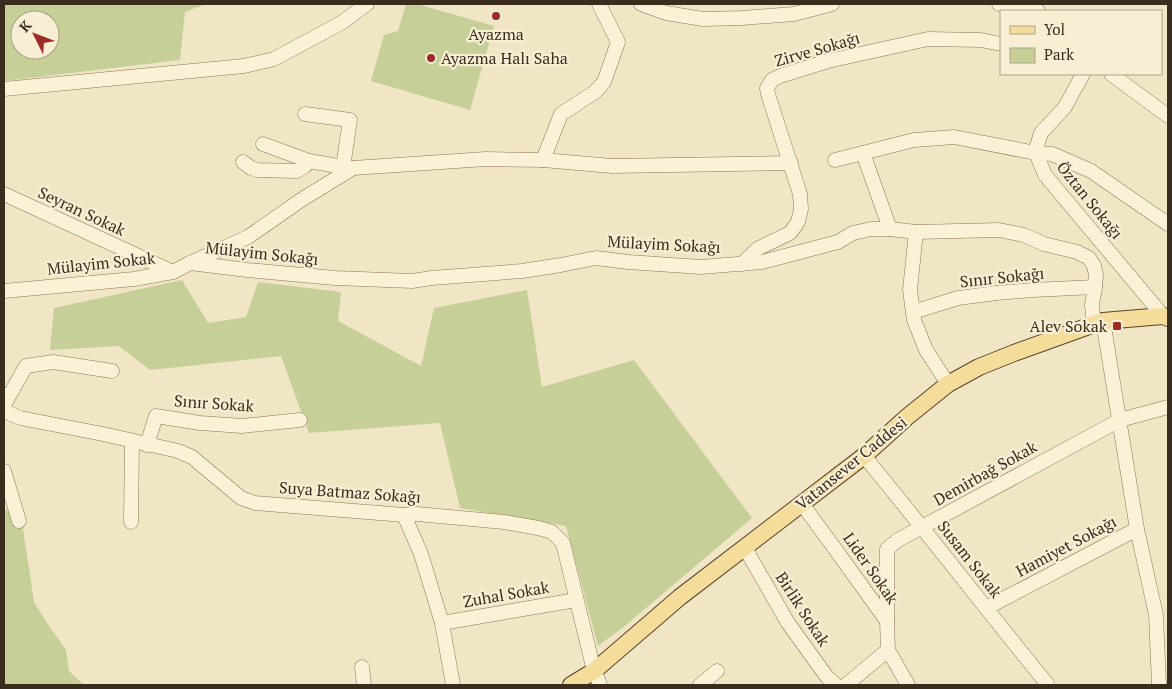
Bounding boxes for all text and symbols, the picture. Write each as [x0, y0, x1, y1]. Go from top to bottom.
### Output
north arrow [10, 10, 60, 60]
marker: Ayazma [490, 10, 502, 22]
legend [1000, 10, 1162, 75]
text: K [15, 16, 35, 36]
text: Yol [1044, 19, 1065, 39]
place label: Ayazma [468, 23, 524, 45]
street label: Zirve Sokağı [772, 26, 862, 72]
text: Park [1044, 44, 1074, 64]
place label: Ayazma Halı Saha [441, 47, 568, 69]
marker: Ayazma Halı Saha [425, 52, 437, 64]
street label: Öztan Sokağı [1052, 157, 1128, 243]
street label: Seyran Sokak [35, 181, 130, 241]
street label: Mülayim Sokağı [607, 230, 721, 258]
street label: Mülayim Sokağı [204, 236, 320, 270]
street label: Mülayim Sokak [46, 246, 157, 280]
street label: Sınır Sokağı [959, 262, 1045, 292]
place label: Alev Sokak [1029, 315, 1108, 337]
marker: Alev Sokak [1111, 320, 1123, 332]
street label: Sınır Sokak [173, 389, 255, 417]
street label: Vatansever Caddesi [791, 411, 912, 515]
street label: Demirbağ Sokak [929, 435, 1041, 511]
street label: Suya Batmaz Sokağı [278, 476, 422, 508]
street label: Hamiyet Sokağı [1012, 510, 1120, 582]
street label: Susam Sokak [933, 516, 1008, 603]
street label: Lider Sokak [838, 528, 904, 609]
street label: Birlik Sokak [771, 568, 836, 651]
street label: Zuhal Sokak [461, 575, 552, 612]

